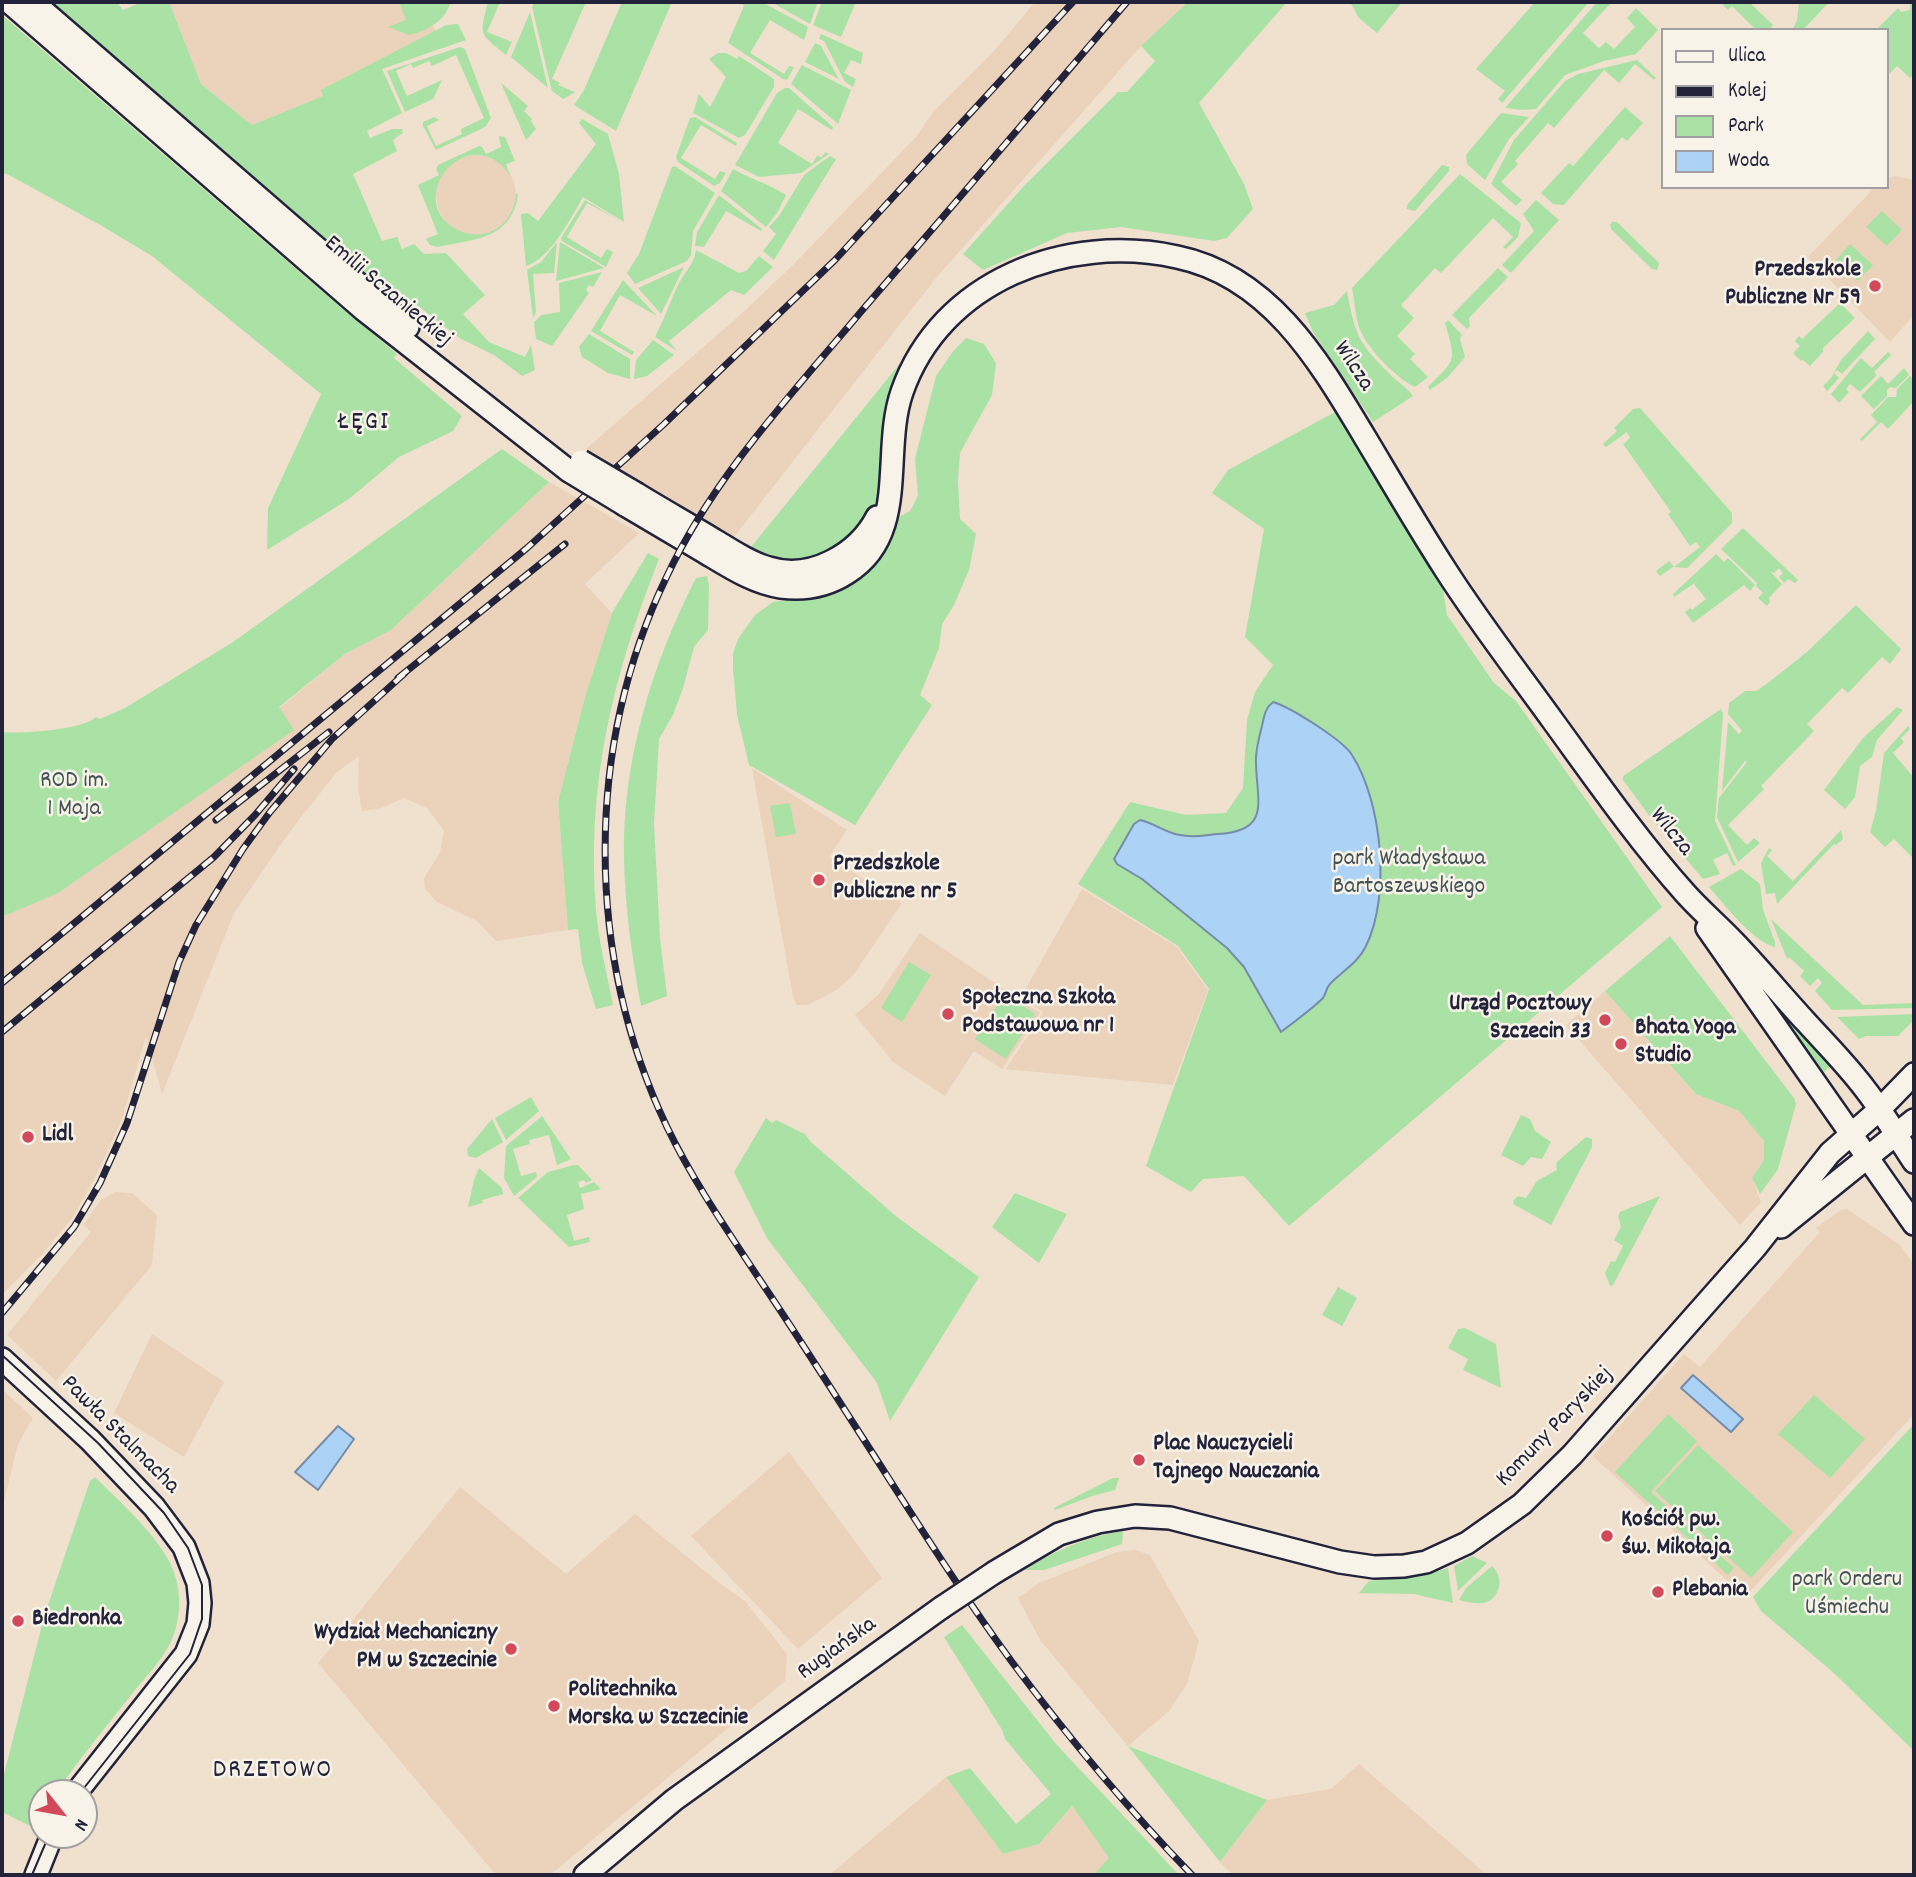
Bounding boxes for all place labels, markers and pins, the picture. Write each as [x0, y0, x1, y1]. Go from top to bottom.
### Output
place label: Przedszkole Publiczne Nr 59 [1725, 258, 1861, 314]
marker: Przedszkole Publiczne Nr 59 [1867, 278, 1883, 294]
place label: Przedszkole Publiczne nr 5 [833, 852, 957, 908]
marker: Przedszkole Publiczne nr 5 [811, 872, 827, 888]
place label: Społeczna Szkoła Podstawowa nr 1 [962, 986, 1115, 1042]
place label: Urząd Pocztowy Szczecin 33 [1449, 992, 1591, 1048]
marker: Społeczna Szkoła Podstawowa nr 1 [940, 1006, 956, 1022]
marker: Urząd Pocztowy Szczecin 33 [1597, 1012, 1613, 1028]
place label: Bhata Yoga Studio [1635, 1016, 1735, 1072]
marker: Bhata Yoga Studio [1613, 1036, 1629, 1052]
place label: Lidl [42, 1123, 73, 1151]
marker: Lidl [20, 1129, 36, 1145]
place label: Plac Nauczycieli Tajnego Nauczania [1153, 1432, 1319, 1488]
marker: Plac Nauczycieli Tajnego Nauczania [1131, 1452, 1147, 1468]
place label: Kościół pw. św. Mikołaja [1621, 1508, 1730, 1564]
marker: Kościół pw. św. Mikołaja [1599, 1528, 1615, 1544]
place label: Plebania [1672, 1578, 1748, 1606]
marker: Plebania [1650, 1584, 1666, 1600]
place label: Biedronka [32, 1607, 121, 1635]
marker: Biedronka [10, 1613, 26, 1629]
place label: Wydział Mechaniczny PM w Szczecinie [314, 1621, 497, 1677]
marker: Wydział Mechaniczny PM w Szczecinie [503, 1641, 519, 1657]
place label: Politechnika Morska w Szczecinie [568, 1678, 748, 1734]
marker: Politechnika Morska w Szczecinie [546, 1698, 562, 1714]

